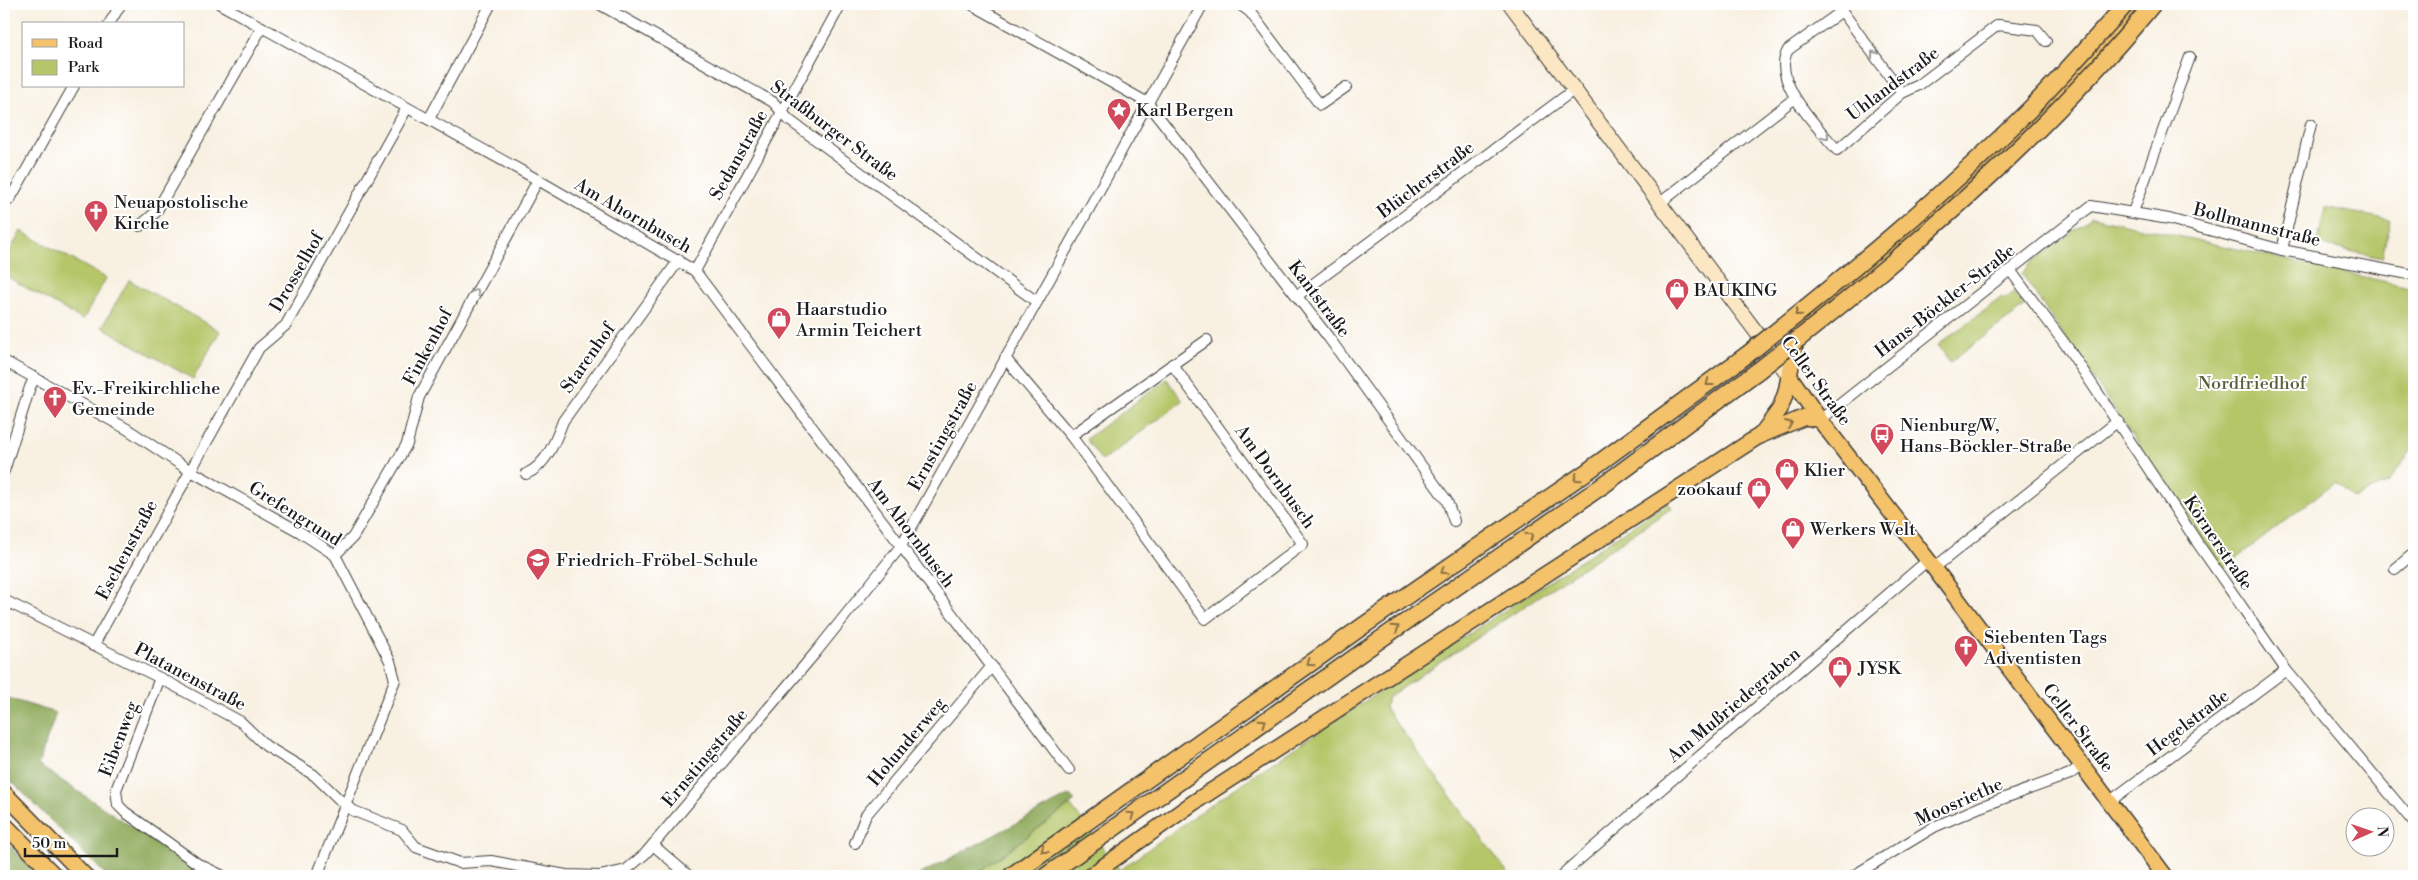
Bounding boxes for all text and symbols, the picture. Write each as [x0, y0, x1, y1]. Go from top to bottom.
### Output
legend [22, 22, 185, 88]
text: Road [68, 34, 103, 53]
street label: Uhlandstraße [1842, 42, 1944, 126]
one-way arrow [1871, 50, 1880, 60]
text: Park [68, 58, 100, 77]
street label: Straßburger Straße [766, 75, 902, 187]
place icon: Karl Bergen [1106, 97, 1132, 131]
place label: Karl Bergen [1136, 99, 1234, 122]
street label: Sedanstraße [705, 106, 773, 204]
one-way arrow [1820, 130, 1828, 139]
street label: Blücherstraße [1372, 136, 1479, 224]
street label: Am Ahornbusch [569, 173, 696, 259]
place label: Neuapostolische Kirche [114, 191, 248, 235]
street label: Bollmannstraße [2190, 198, 2323, 252]
church icon: Neuapostolische Kirche [83, 199, 109, 233]
street label: Drosselhof [265, 226, 330, 316]
street label: Hans-Böckler-Straße [1870, 239, 2020, 363]
street label: Kantstraße [1283, 256, 1355, 342]
shop icon: BAUKING [1664, 277, 1690, 311]
place label: BAUKING [1693, 279, 1778, 302]
one-way arrow [470, 288, 480, 297]
place label: Haarstudio Armin Teichert [795, 298, 923, 342]
street label: Finkenhof [398, 303, 459, 390]
shop icon: Haarstudio Armin Teichert [766, 306, 792, 340]
one-way arrow [1795, 308, 1804, 317]
street label: Starenhof [555, 317, 621, 398]
street label: Celler Straße [1776, 332, 1856, 430]
park label: Nordfriedhof [2198, 372, 2308, 395]
place label: Ev.-Freikirchliche Gemeinde [72, 377, 220, 421]
street label: Ernstingstraße [903, 377, 983, 495]
one-way arrow [1705, 377, 1715, 386]
church icon: Ev.-Freikirchliche Gemeinde [42, 385, 68, 419]
place label: Nienburg/W, Hans-Böckler-Straße [1900, 414, 2072, 458]
one-way arrow [1784, 419, 1793, 430]
street label: Am Dornbusch [1229, 420, 1321, 534]
bus stop icon: Nienburg/W, Hans-Böckler-Straße [1869, 422, 1895, 456]
shop icon: Klier [1774, 457, 1800, 491]
place label: Klier [1804, 459, 1845, 482]
one-way arrow [1574, 472, 1583, 481]
street label: Am Ahornbusch [862, 473, 960, 593]
street label: Grefengrund [244, 476, 346, 552]
shop icon: zookauf [1746, 476, 1772, 510]
place label: zookauf [1677, 478, 1743, 501]
street label: Körnerstraße [2178, 491, 2258, 595]
street label: Eschenstraße [91, 496, 163, 604]
shop icon: Werkers Welt [1780, 516, 1806, 550]
place label: Werkers Welt [1809, 518, 1916, 541]
one-way arrow [1524, 533, 1534, 542]
school or university icon: Friedrich-Fröbel-Schule [525, 547, 551, 581]
place label: Friedrich-Fröbel-Schule [556, 549, 758, 572]
one-way arrow [1440, 565, 1449, 574]
one-way arrow [1391, 625, 1400, 634]
place label: Siebenten Tags Adventisten [1983, 626, 2107, 670]
church icon: Siebenten Tags Adventisten [1953, 634, 1979, 668]
street label: Platanenstraße [130, 638, 250, 716]
street label: Am Mußriedegraben [1662, 642, 1806, 768]
shop icon: JYSK [1827, 655, 1853, 689]
one-way arrow [1306, 657, 1316, 666]
place label: JYSK [1857, 657, 1903, 680]
street label: Celler Straße [2037, 679, 2119, 777]
street label: Hegelstraße [2142, 684, 2234, 762]
street label: Holunderweg [863, 692, 951, 791]
street label: Eibenweg [94, 697, 144, 780]
street label: Ernstingstraße [657, 704, 753, 812]
one-way arrow [1258, 718, 1267, 728]
street label: Moosriethe [1912, 772, 2006, 832]
north arrow [2346, 808, 2396, 858]
one-way arrow [1125, 812, 1134, 821]
scale bar [25, 825, 118, 857]
text: N [2373, 826, 2391, 837]
text: 50 m [32, 834, 66, 853]
one-way arrow [1041, 845, 1050, 853]

